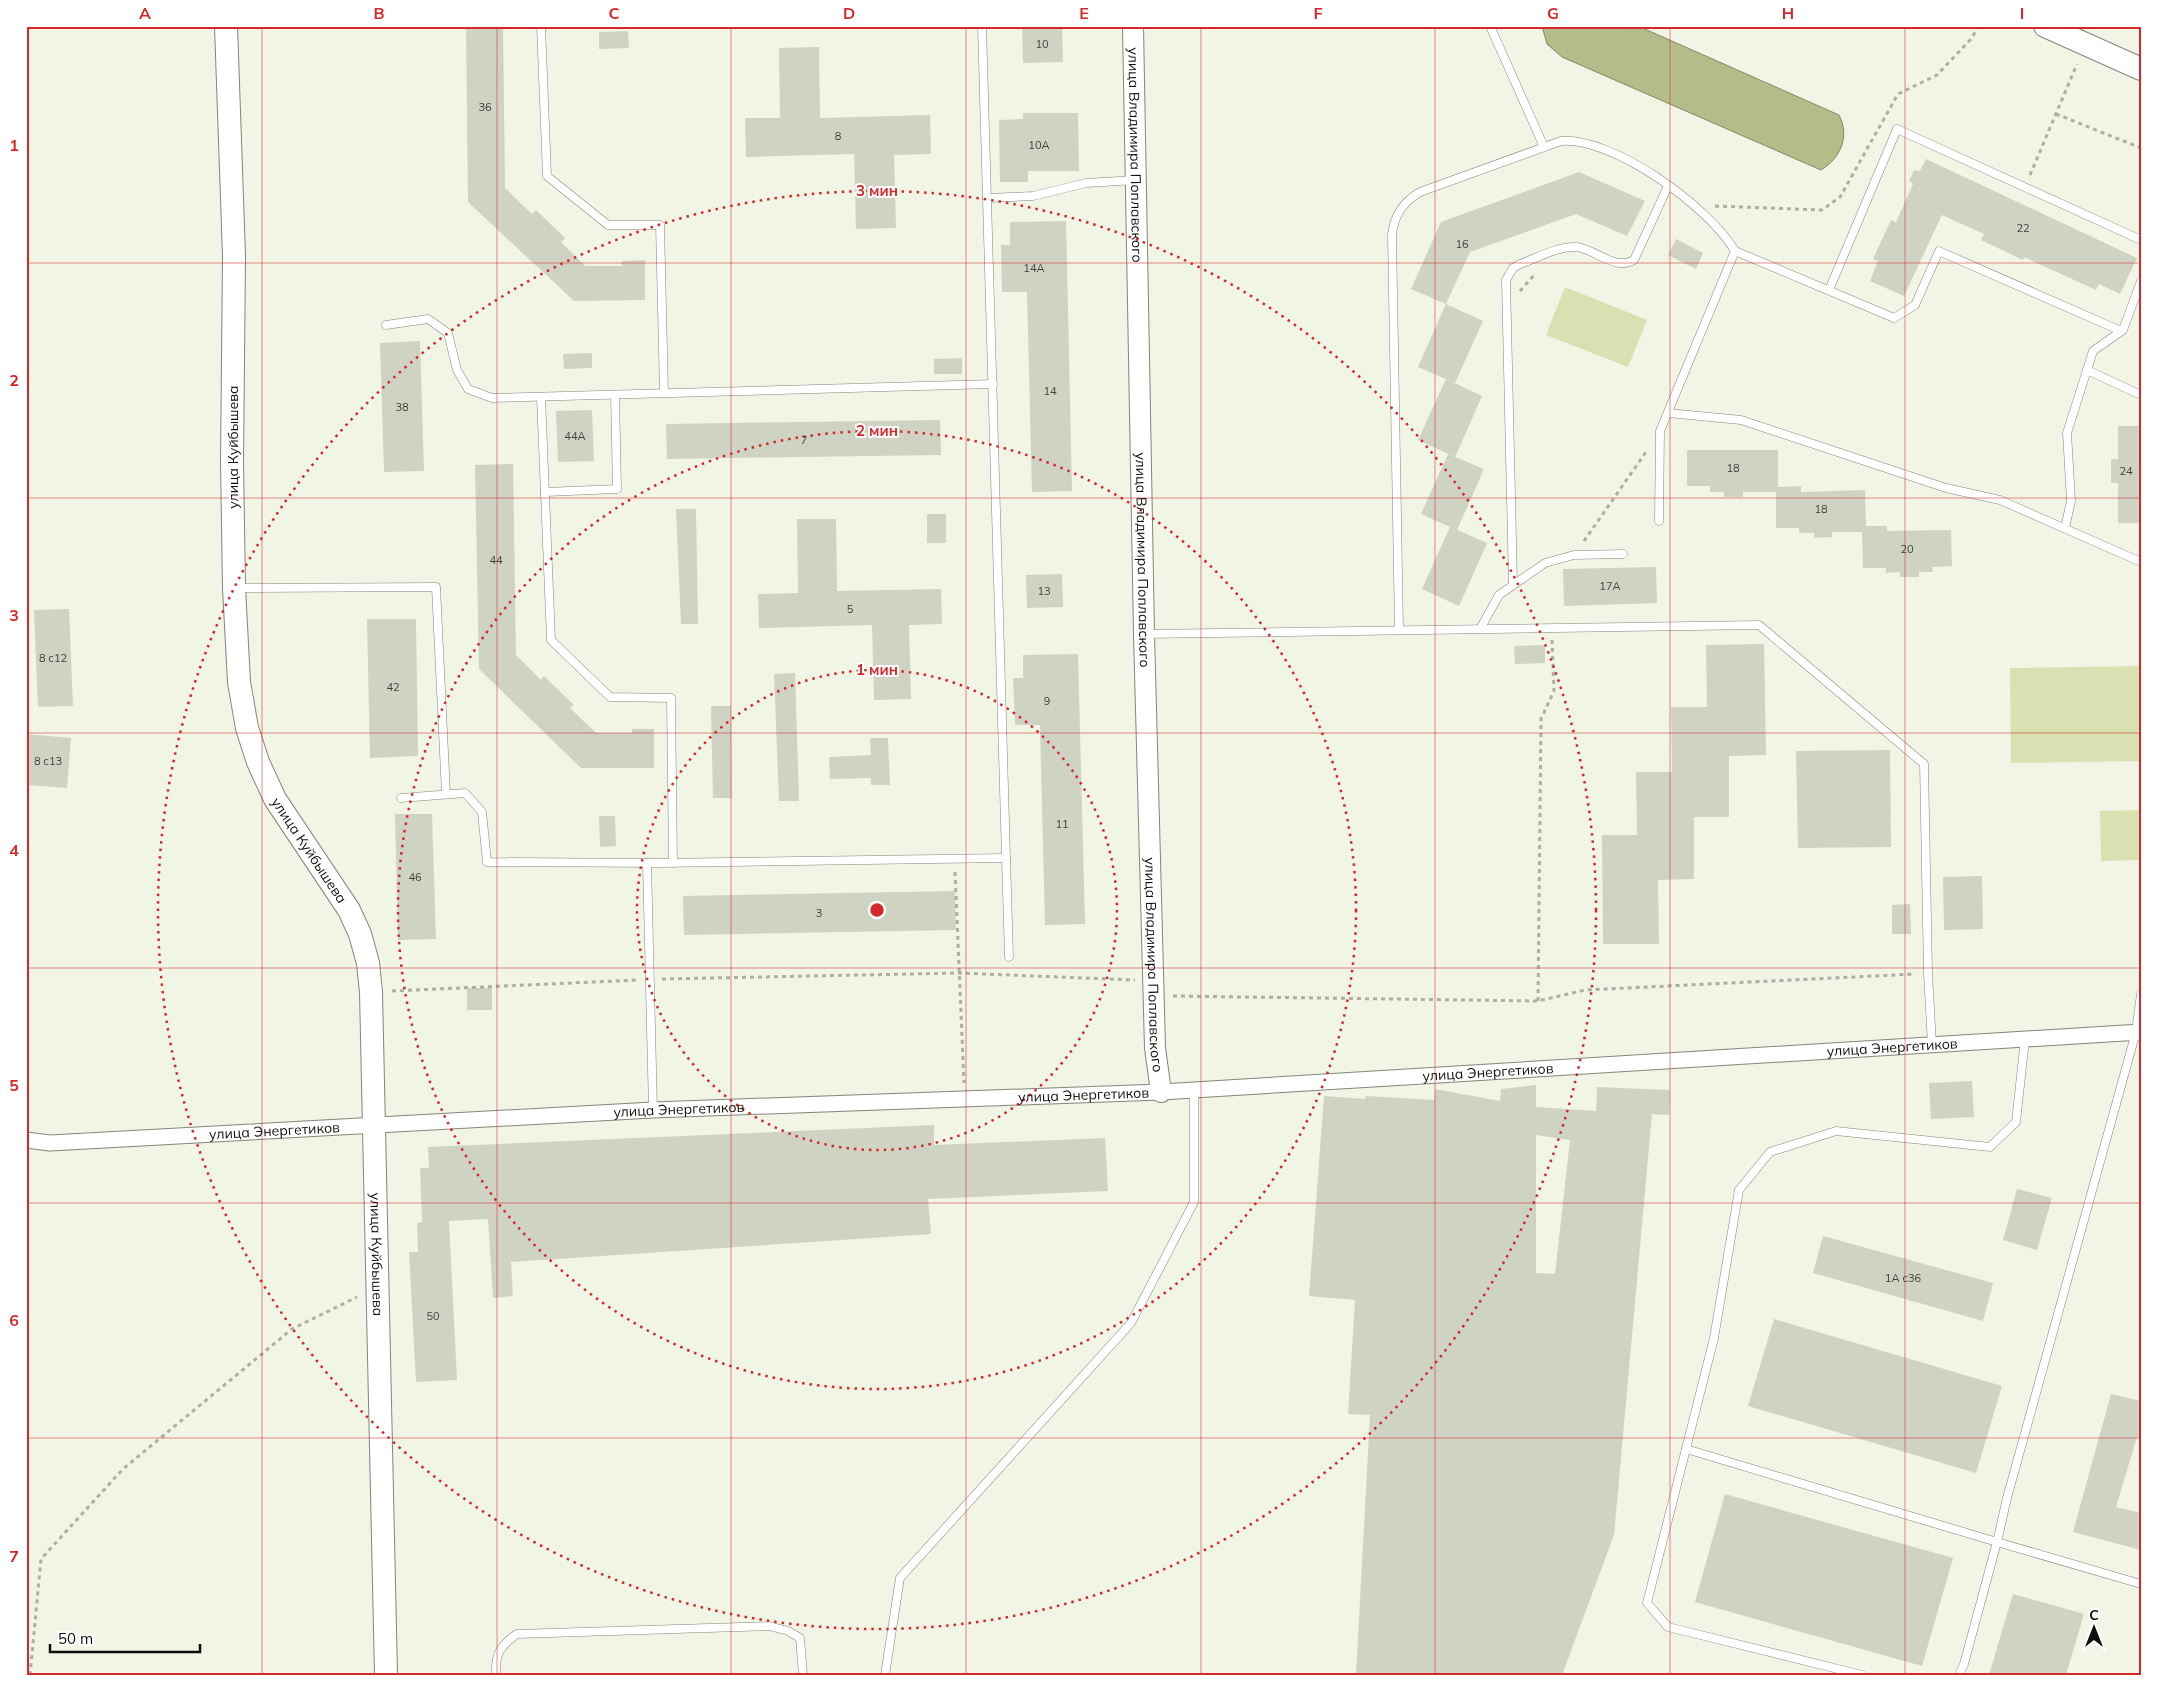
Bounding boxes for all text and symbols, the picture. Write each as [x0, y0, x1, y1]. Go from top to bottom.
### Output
text: A [139, 3, 151, 23]
text: B [373, 3, 385, 23]
text: C [609, 3, 620, 23]
text: D [843, 3, 855, 23]
text: E [1079, 3, 1089, 23]
text: F [1313, 3, 1323, 23]
text: G [1547, 3, 1559, 23]
text: H [1782, 3, 1794, 23]
text: I [2020, 3, 2024, 23]
house number: 10 [1035, 37, 1049, 51]
street label: улица Владимира Поплавского [1124, 47, 1146, 263]
house number: 36 [478, 100, 492, 114]
house number: 8 [835, 129, 842, 143]
text: 1 [9, 135, 19, 155]
house number: 10А [1028, 138, 1050, 152]
text: 3 мин [856, 181, 898, 200]
house number: 22 [2016, 221, 2030, 235]
house number: 16 [1455, 237, 1469, 251]
house number: 14А [1023, 261, 1045, 275]
text: 2 [9, 370, 19, 390]
house number: 14 [1043, 384, 1057, 398]
street label: улица Куйбышева [224, 385, 242, 509]
house number: 38 [395, 400, 409, 414]
text: 2 мин [856, 421, 898, 440]
house number: 44А [564, 429, 586, 443]
house number: 7 [801, 433, 807, 447]
street label: улица Владимира Поплавского [1132, 452, 1154, 668]
house number: 18 [1726, 461, 1740, 475]
house number: 24 [2119, 464, 2133, 478]
house number: 18 [1814, 502, 1828, 516]
house number: 20 [1900, 542, 1914, 556]
house number: 44 [489, 553, 503, 567]
house number: 17А [1599, 579, 1621, 593]
house number: 13 [1037, 584, 1051, 598]
house number: 5 [847, 602, 854, 616]
text: 3 [9, 605, 19, 625]
house number: 8 с12 [39, 651, 68, 665]
text: 1 мин [856, 660, 898, 679]
house number: 42 [386, 680, 400, 694]
house number: 9 [1044, 694, 1050, 708]
house number: 8 с13 [34, 754, 62, 768]
street label: улица Куйбышева [267, 794, 351, 907]
house number: 11 [1055, 817, 1069, 831]
text: 4 [9, 840, 19, 860]
street label: улица Владимира Поплавского [1141, 857, 1167, 1073]
house number: 46 [408, 870, 422, 884]
centre of rings [868, 901, 886, 919]
house number: 3 [816, 906, 822, 920]
street label: улица Энергетиков [1826, 1034, 1958, 1060]
street label: улица Энергетиков [1422, 1059, 1554, 1085]
text: 5 [9, 1075, 19, 1095]
street label: улица Энергетиков [1018, 1083, 1150, 1106]
street label: улица Энергетиков [613, 1098, 745, 1121]
street label: улица Энергетиков [209, 1118, 341, 1143]
street label: улица Куйбышева [366, 1193, 387, 1316]
house number: 1А с36 [1885, 1271, 1922, 1285]
house number: 50 [426, 1309, 440, 1323]
text: 6 [9, 1310, 19, 1330]
text: 7 [9, 1546, 19, 1566]
north arrow [2070, 1604, 2120, 1654]
text: С [2089, 1606, 2099, 1624]
scale bar [50, 1621, 200, 1653]
text: 50 m [58, 1629, 93, 1648]

